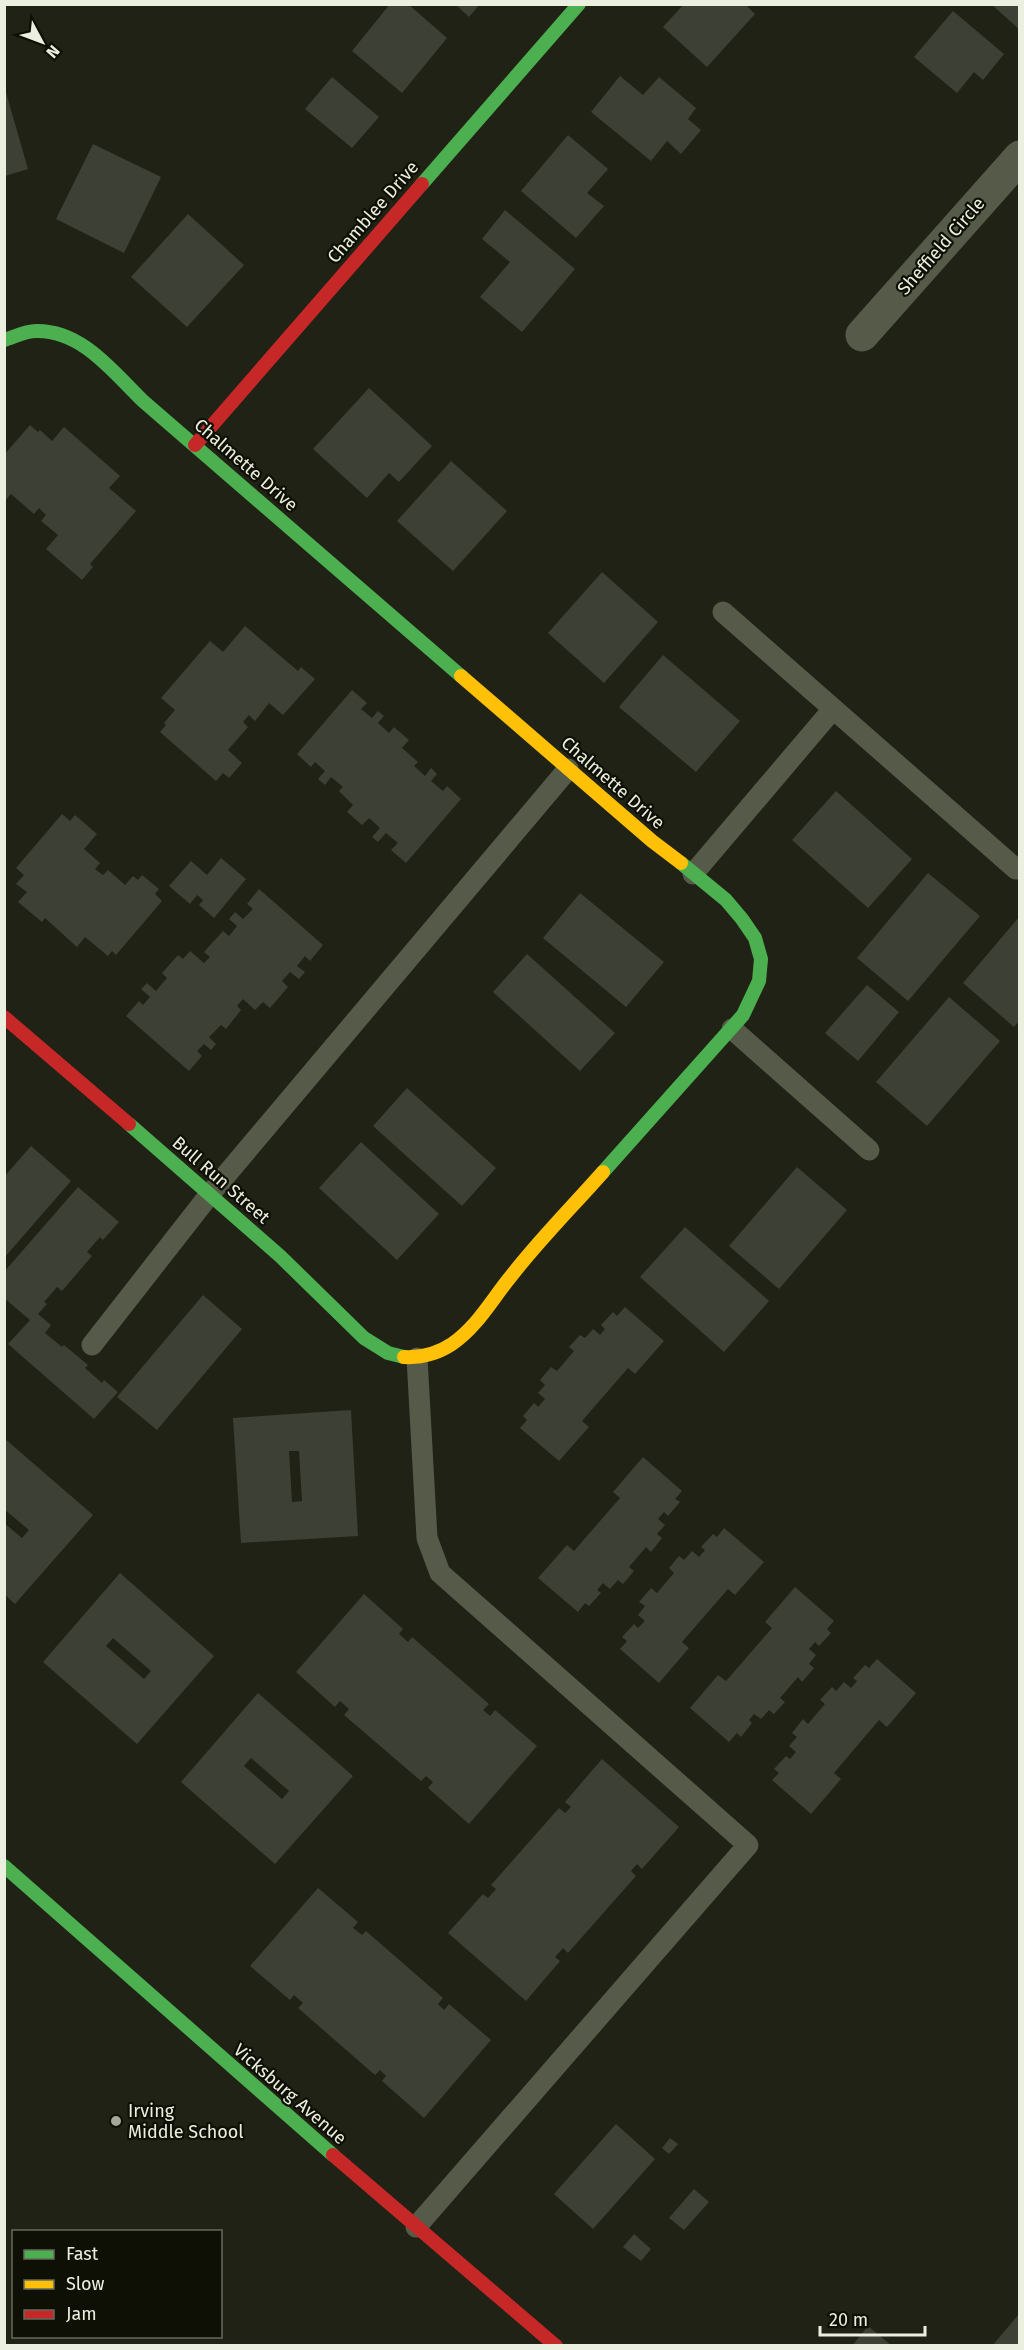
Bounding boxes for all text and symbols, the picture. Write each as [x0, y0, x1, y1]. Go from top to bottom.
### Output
north arrow [12, 12, 72, 72]
text: N [42, 41, 64, 62]
street label: Chamblee Drive [323, 156, 423, 268]
street label: Sheffield Circle [893, 193, 989, 299]
street label: Chalmette Drive [190, 414, 302, 516]
street label: Chalmette Drive [557, 732, 669, 834]
street label: Bull Run Street [168, 1132, 275, 1229]
street label: Vicksburg Avenue [229, 2039, 351, 2149]
place label: Irving Middle School [128, 2100, 244, 2143]
marker: Irving Middle School [109, 2114, 123, 2128]
legend [12, 2230, 222, 2338]
text: Fast [66, 2243, 99, 2265]
text: Slow [66, 2273, 105, 2295]
scale bar [820, 2299, 925, 2337]
text: Jam [66, 2303, 97, 2325]
text: 20 m [829, 2309, 868, 2331]

